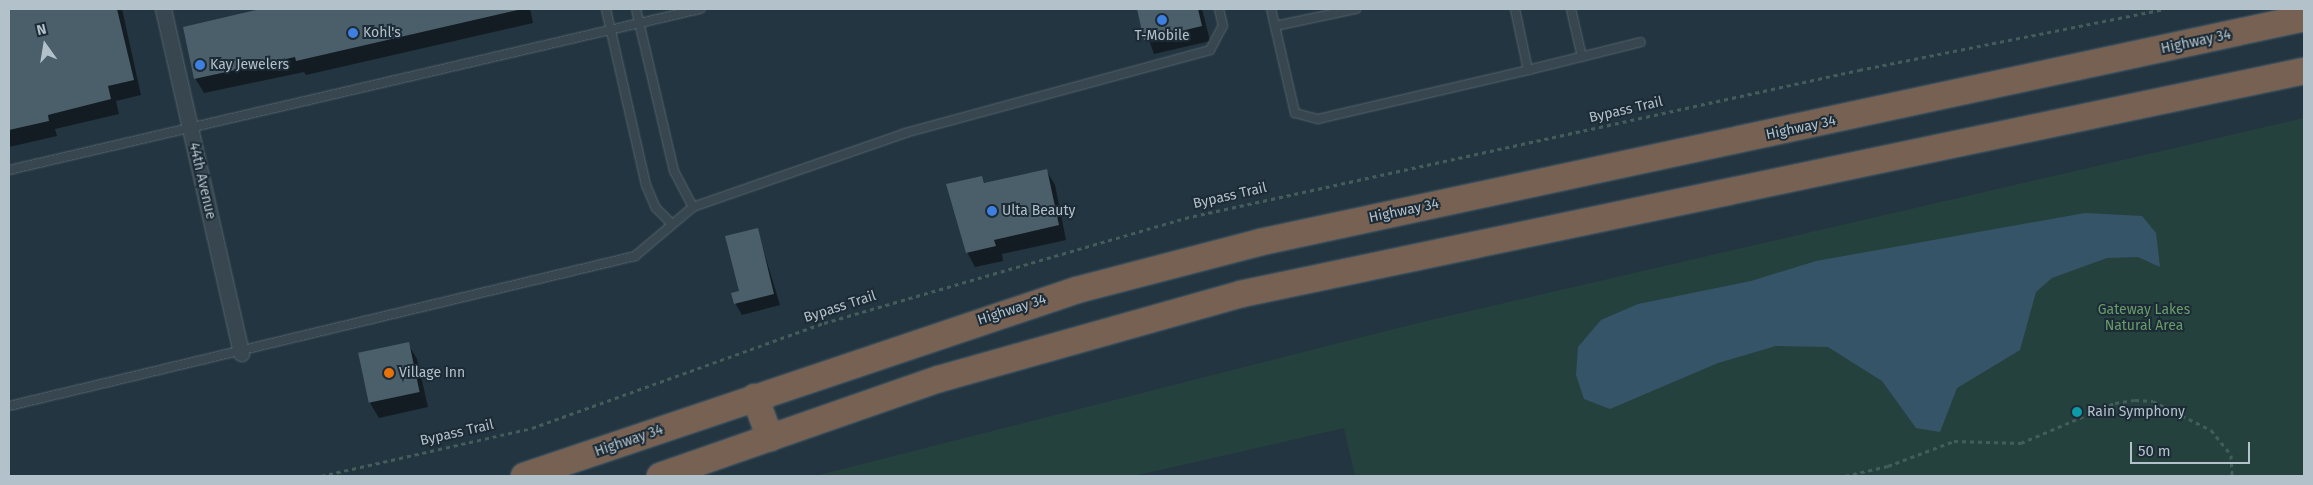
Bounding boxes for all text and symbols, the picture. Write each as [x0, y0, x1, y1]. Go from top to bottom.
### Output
marker: T-Mobile [1156, 14, 1168, 26]
north arrow [20, 20, 70, 70]
text: N [35, 21, 48, 39]
place label: Kohl's [363, 25, 401, 41]
street label: Highway 34 [2159, 26, 2233, 58]
marker: Kohl's [347, 27, 359, 39]
place label: T-Mobile [1134, 28, 1190, 44]
place label: Kay Jewelers [210, 57, 289, 73]
marker: Kay Jewelers [194, 59, 206, 71]
street label: Bypass Trail [1588, 93, 1664, 127]
street label: Highway 34 [1764, 112, 1838, 144]
street label: 44th Avenue [185, 141, 219, 221]
street label: Bypass Trail [1192, 179, 1268, 213]
street label: Highway 34 [1367, 195, 1441, 227]
place label: Ulta Beauty [1002, 203, 1075, 219]
marker: Ulta Beauty [986, 205, 998, 217]
street label: Bypass Trail [802, 287, 878, 327]
street label: Highway 34 [976, 291, 1048, 329]
park label: Gateway Lakes Natural Area [2098, 302, 2190, 334]
place label: Village Inn [399, 365, 465, 381]
marker: Village Inn [383, 367, 395, 379]
place label: Rain Symphony [2087, 404, 2185, 420]
marker: Rain Symphony [2071, 406, 2083, 418]
street label: Bypass Trail [419, 416, 495, 450]
street label: Highway 34 [593, 421, 665, 461]
scale bar [2133, 432, 2253, 464]
text: 50 m [2138, 442, 2171, 460]

